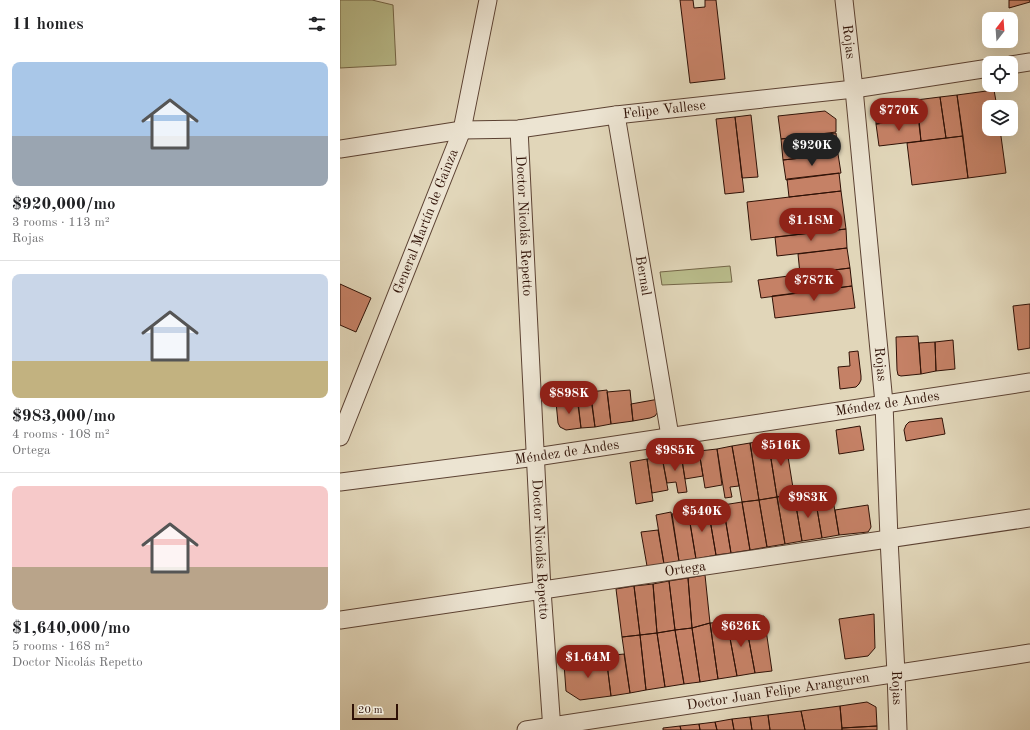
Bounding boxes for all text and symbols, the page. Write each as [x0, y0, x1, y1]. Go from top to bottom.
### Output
north arrow [982, 12, 1018, 48]
map controls [982, 12, 1018, 136]
icon: filters [306, 13, 328, 35]
text: 11 homes [12, 16, 84, 33]
street label: Rojas [840, 24, 858, 60]
button: locate [982, 56, 1018, 92]
icon: home [134, 88, 206, 160]
street label: Felipe Vallese [622, 98, 706, 121]
pin: $770K [871, 98, 927, 132]
button: layers [982, 100, 1018, 136]
text: $770K [879, 104, 919, 117]
pin: $920K [784, 133, 840, 167]
text: $920K [792, 139, 832, 152]
street label: General Martín de Gainza [391, 147, 461, 296]
street label: Doctor Nicolás Repetto [513, 155, 534, 297]
text: $920,000/mo [12, 196, 116, 213]
pin: $1.18M [778, 208, 844, 242]
text: $1.18M [788, 214, 834, 227]
text: 3 rooms · 113 m² [12, 216, 110, 229]
text: Rojas [12, 232, 44, 245]
street label: Bernal [633, 255, 653, 297]
pin: $787K [786, 268, 842, 302]
text: $787K [794, 274, 834, 287]
icon: home [134, 300, 206, 372]
street label: Rojas [872, 346, 889, 382]
pin: $898K [541, 381, 597, 415]
text: $898K [549, 387, 589, 400]
street label: Méndez de Andes [834, 389, 941, 418]
text: $983,000/mo [12, 408, 116, 425]
text: 4 rooms · 108 m² [12, 428, 110, 441]
pin: $516K [753, 433, 809, 467]
street label: Méndez de Andes [514, 437, 620, 467]
pin: $985K [647, 438, 703, 472]
text: $516K [761, 439, 801, 452]
text: Ortega [12, 444, 50, 457]
text: $985K [655, 444, 695, 457]
street label: Doctor Nicolás Repetto [529, 479, 551, 620]
pin: $983K [780, 485, 836, 519]
text: $983K [788, 491, 828, 504]
pin: $540K [674, 499, 730, 533]
text: $540K [682, 505, 722, 518]
icon: home [134, 512, 206, 584]
street label: Ortega [664, 559, 707, 579]
pin: $626K [713, 614, 769, 648]
text: $1,640,000/mo [12, 620, 130, 637]
text: $626K [721, 620, 761, 633]
text: 5 rooms · 168 m² [12, 640, 110, 653]
pin: $1.64M [555, 645, 621, 679]
text: $1.64M [565, 651, 611, 664]
text: Doctor Nicolás Repetto [12, 656, 143, 669]
street label: Rojas [889, 670, 904, 705]
street label: Doctor Juan Felipe Aranguren [686, 671, 871, 712]
scale bar [352, 702, 398, 721]
text: 20 m [358, 705, 383, 716]

